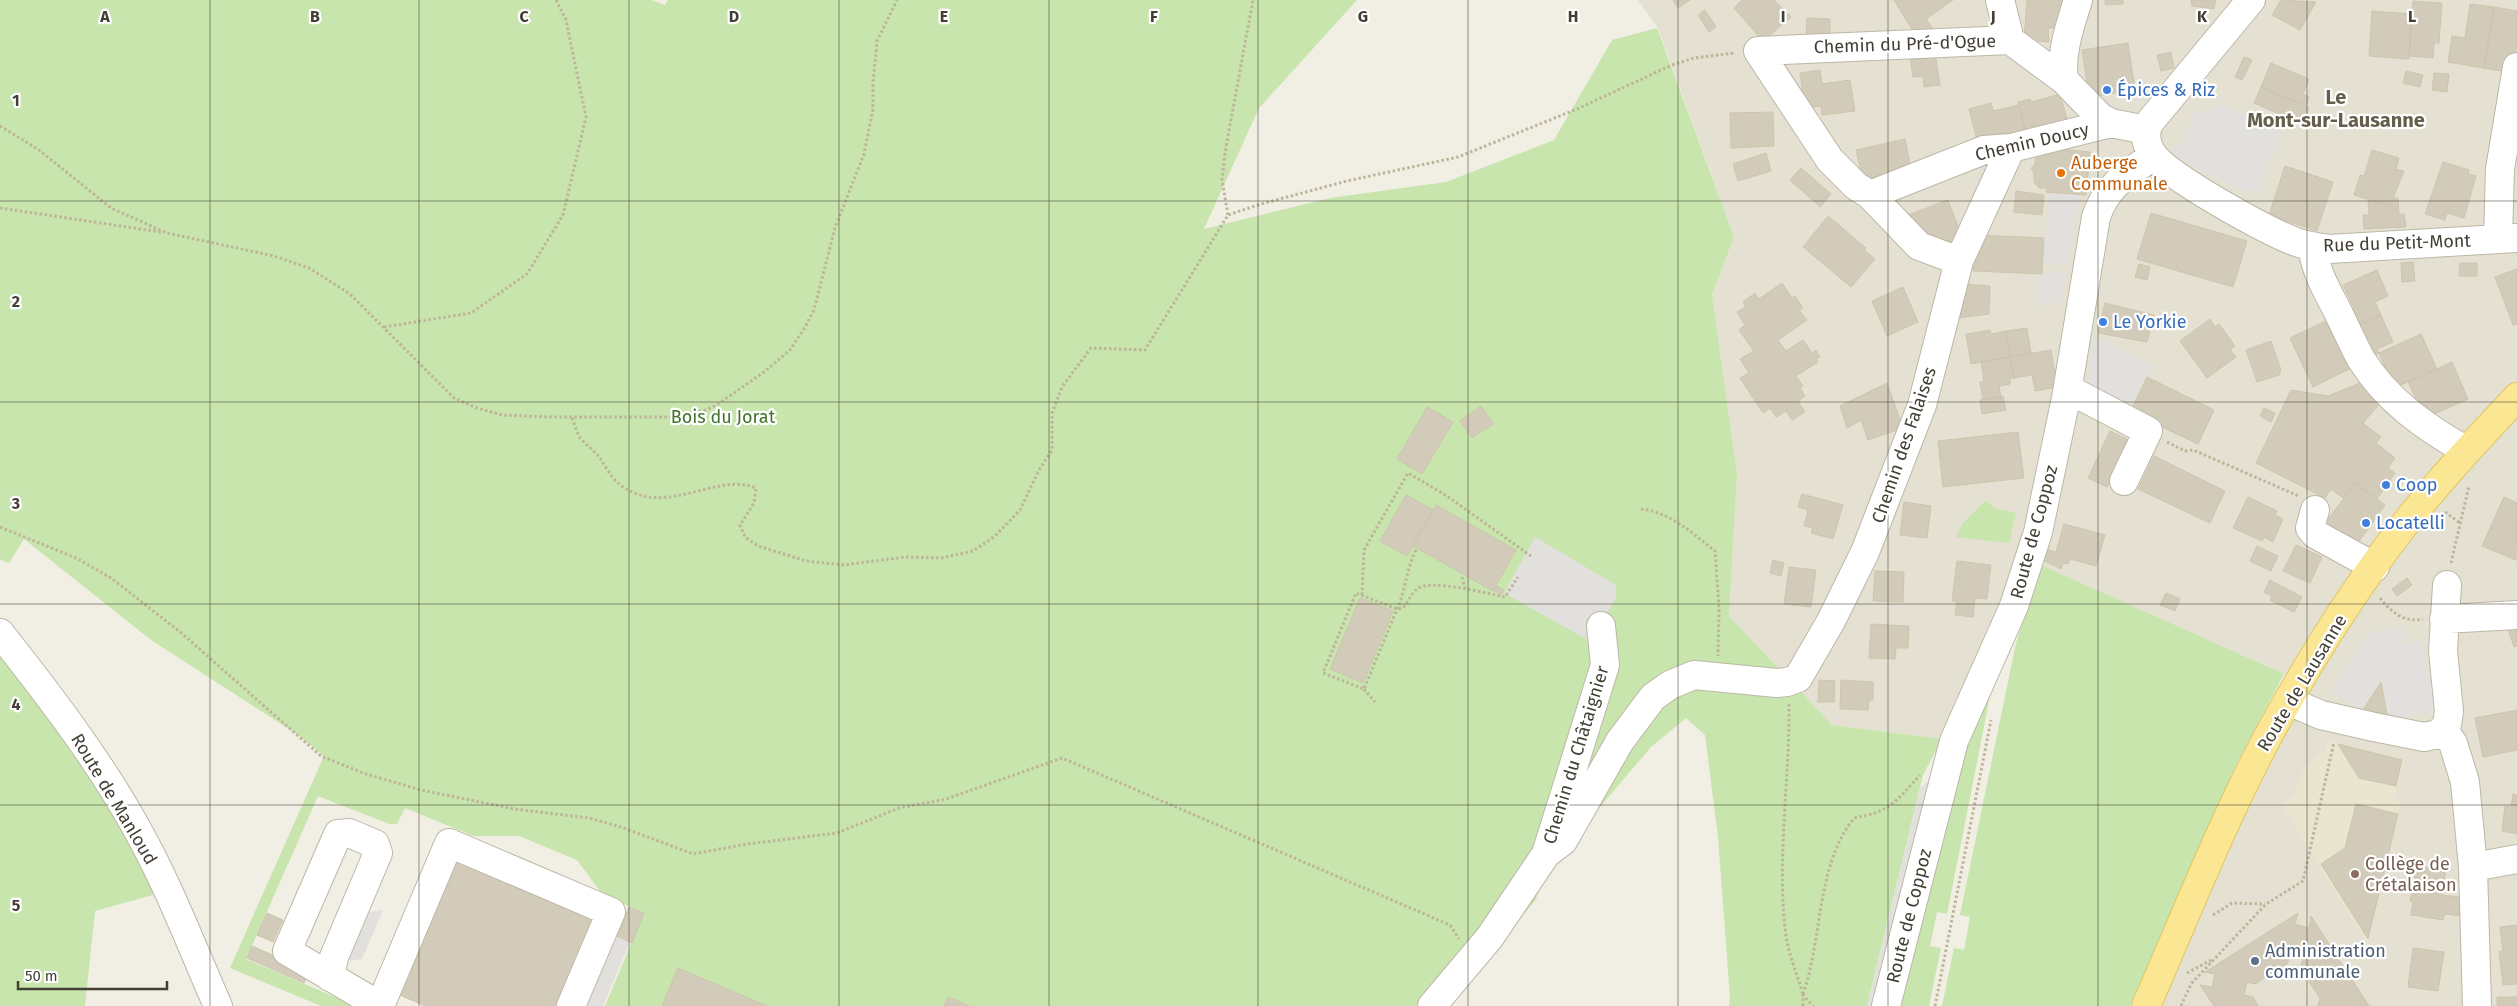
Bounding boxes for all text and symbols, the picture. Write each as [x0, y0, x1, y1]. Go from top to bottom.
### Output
text: A [99, 7, 110, 26]
text: B [310, 7, 320, 26]
text: C [519, 7, 529, 26]
text: D [729, 7, 739, 26]
text: E [940, 7, 948, 26]
text: F [1150, 7, 1158, 26]
text: G [1358, 7, 1368, 26]
text: H [1568, 7, 1578, 26]
text: I [1781, 7, 1785, 26]
text: J [1989, 7, 1996, 26]
text: K [2197, 7, 2208, 26]
text: L [2408, 7, 2416, 26]
street label: Chemin du Pré-d'Ogue [1814, 30, 1996, 58]
place label: Épices & Riz [2117, 78, 2215, 101]
marker: Épices & Riz [2101, 84, 2113, 96]
district label: Le Mont-sur-Lausanne [2247, 85, 2425, 132]
text: 1 [12, 91, 20, 110]
street label: Chemin Doucy [1973, 118, 2091, 166]
place label: Auberge Communale [2071, 152, 2168, 195]
marker: Auberge Communale [2055, 167, 2067, 179]
street label: Rue du Petit-Mont [2323, 229, 2472, 257]
text: 2 [12, 292, 20, 311]
place label: Le Yorkie [2113, 311, 2187, 333]
marker: Le Yorkie [2097, 316, 2109, 328]
street label: Chemin des Falaises [1867, 364, 1941, 526]
park label: Bois du Jorat [671, 406, 776, 428]
street label: Route de Coppoz [2006, 463, 2062, 601]
place label: Coop [2396, 474, 2437, 496]
marker: Coop [2380, 479, 2392, 491]
text: 3 [11, 494, 20, 513]
place label: Locatelli [2376, 512, 2445, 534]
marker: Locatelli [2360, 517, 2372, 529]
street label: Route de Lausanne [2252, 611, 2352, 755]
street label: Chemin du Châtaignier [1538, 663, 1614, 847]
text: 4 [11, 695, 21, 714]
street label: Route de Manloud [66, 729, 162, 869]
street label: Route de Coppoz [1882, 846, 1936, 985]
place label: Collège de Crétalaison [2365, 853, 2457, 896]
marker: Collège de Crétalaison [2349, 868, 2361, 880]
text: 5 [12, 896, 21, 915]
place label: Administration communale [2265, 940, 2386, 983]
marker: Administration communale [2249, 955, 2261, 967]
scale bar [18, 958, 166, 990]
text: 50 m [25, 967, 58, 985]

